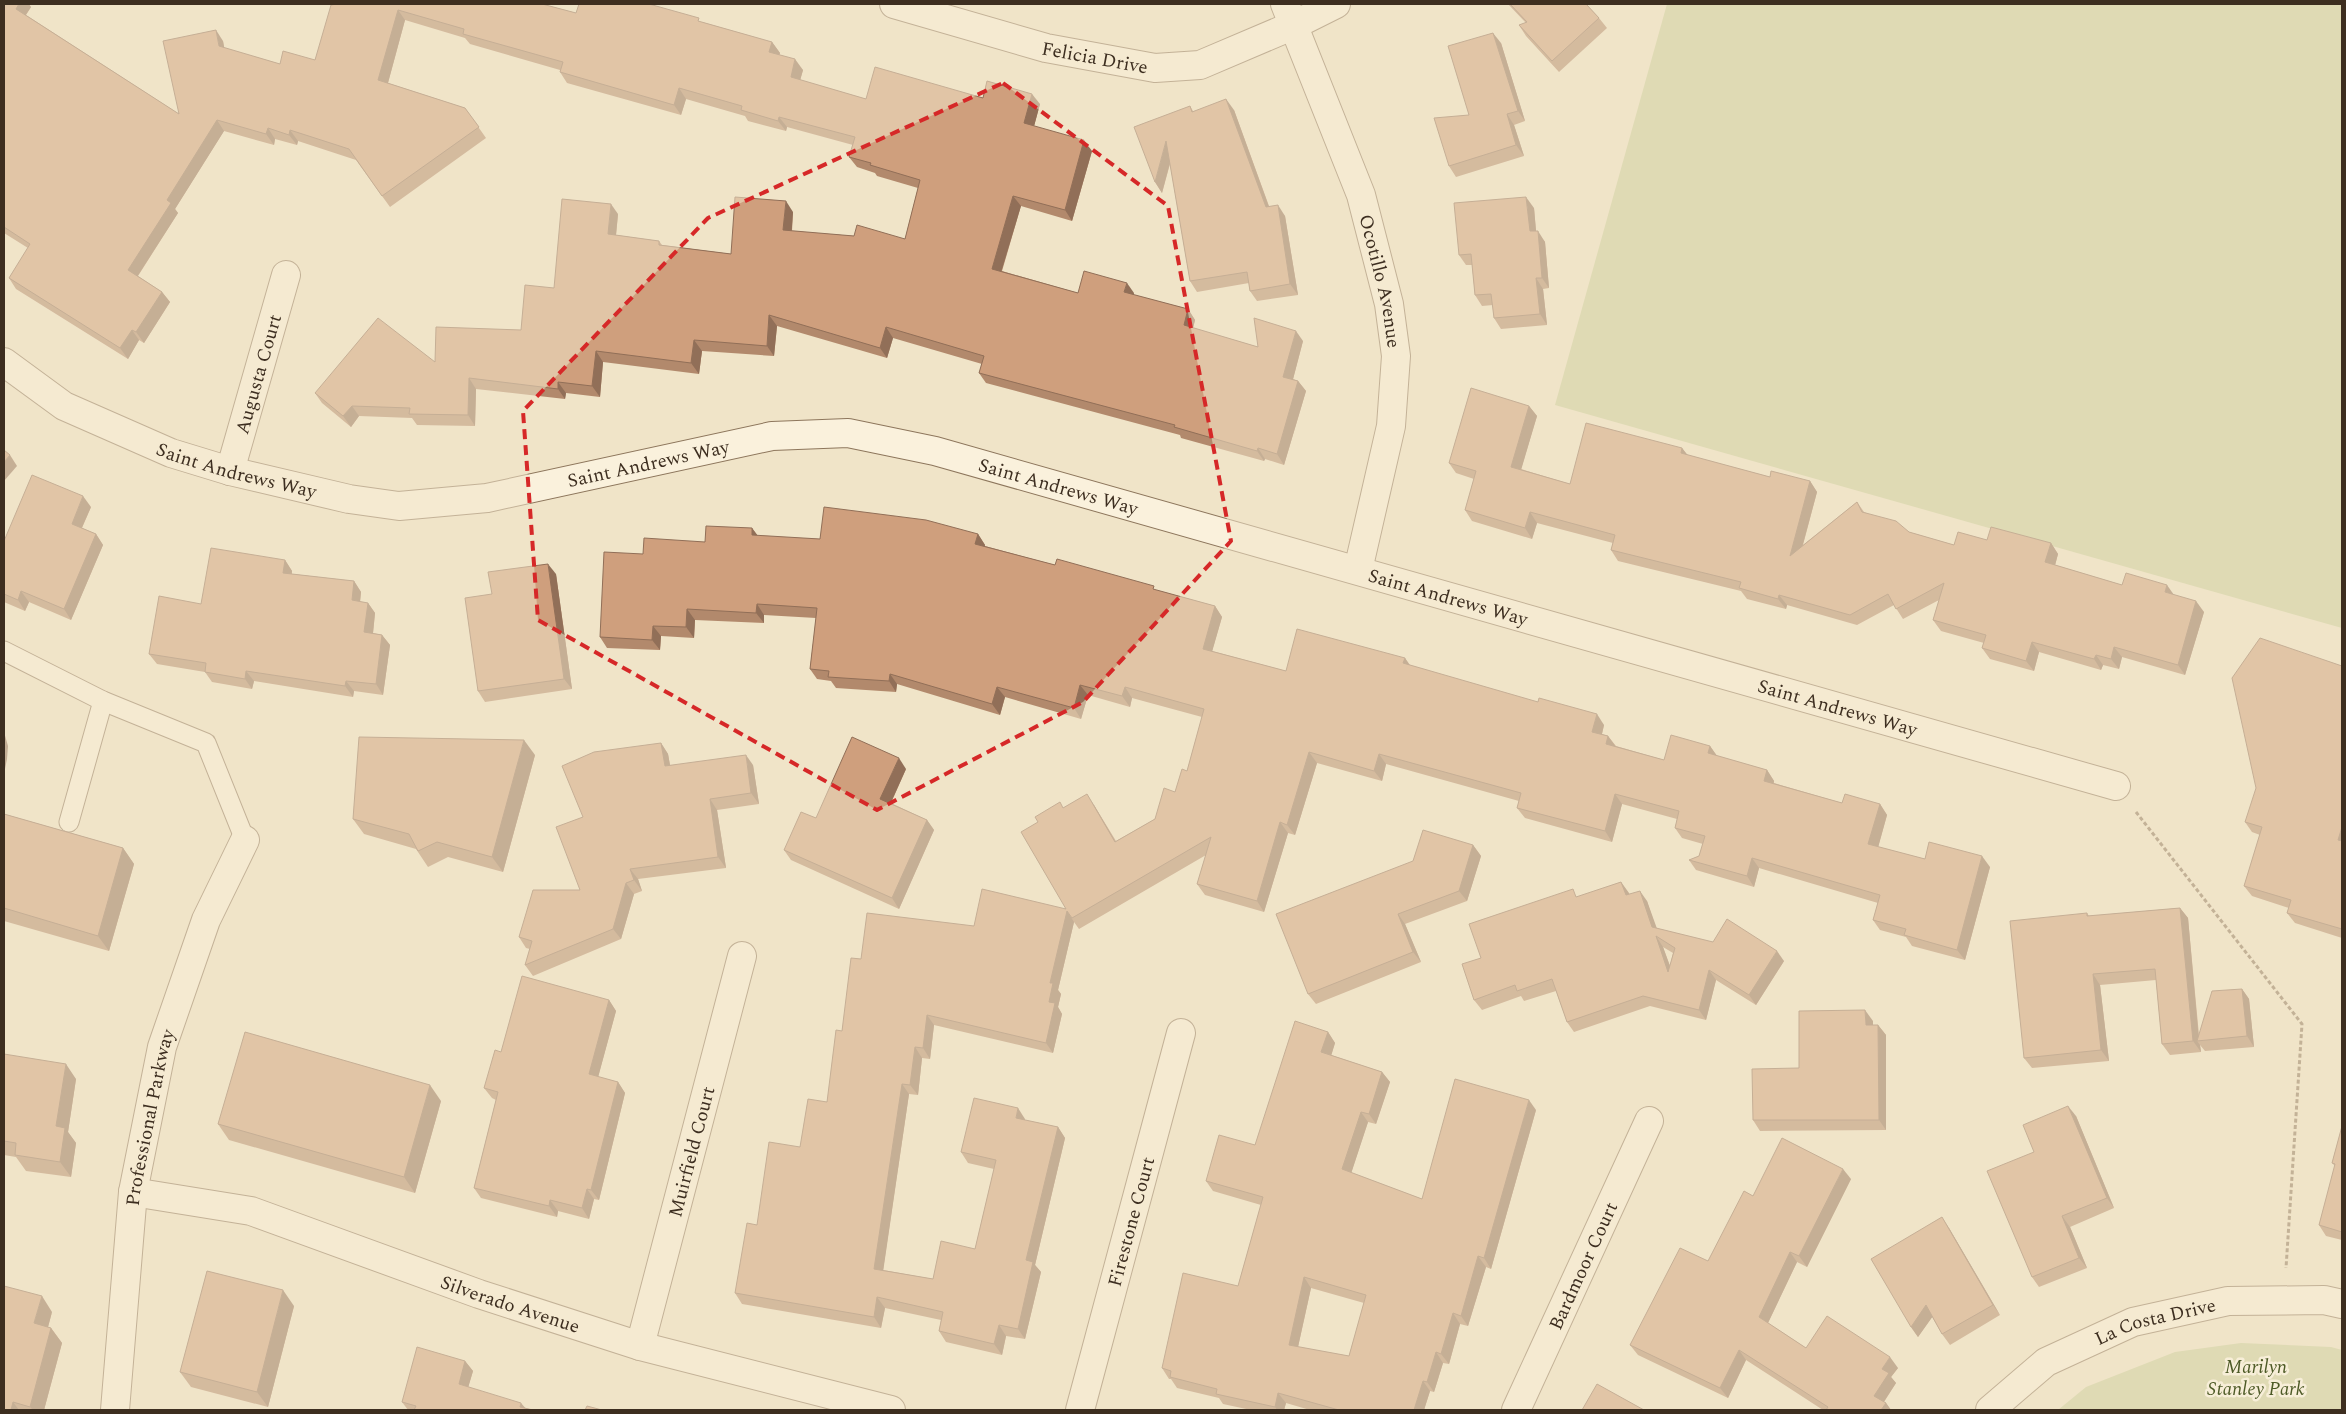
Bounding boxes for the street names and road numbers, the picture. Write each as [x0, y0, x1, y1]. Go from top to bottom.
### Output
street label: Felicia Drive [1039, 34, 1150, 82]
street label: Ocotillo Avenue [1351, 211, 1408, 350]
street label: Augusta Court [228, 311, 290, 438]
street label: Saint Andrews Way [565, 433, 733, 496]
street label: Saint Andrews Way [151, 435, 320, 507]
street label: Saint Andrews Way [975, 451, 1142, 524]
street label: Saint Andrews Way [1364, 562, 1532, 635]
street label: Saint Andrews Way [1754, 672, 1921, 745]
street label: Professional Parkway [119, 1024, 183, 1207]
street label: Muirfield Court [661, 1083, 723, 1221]
street label: Firestone Court [1101, 1154, 1163, 1290]
street label: Bardmoor Court [1542, 1197, 1626, 1335]
street label: Silverado Avenue [436, 1268, 583, 1342]
street label: La Costa Drive [2090, 1291, 2219, 1354]

